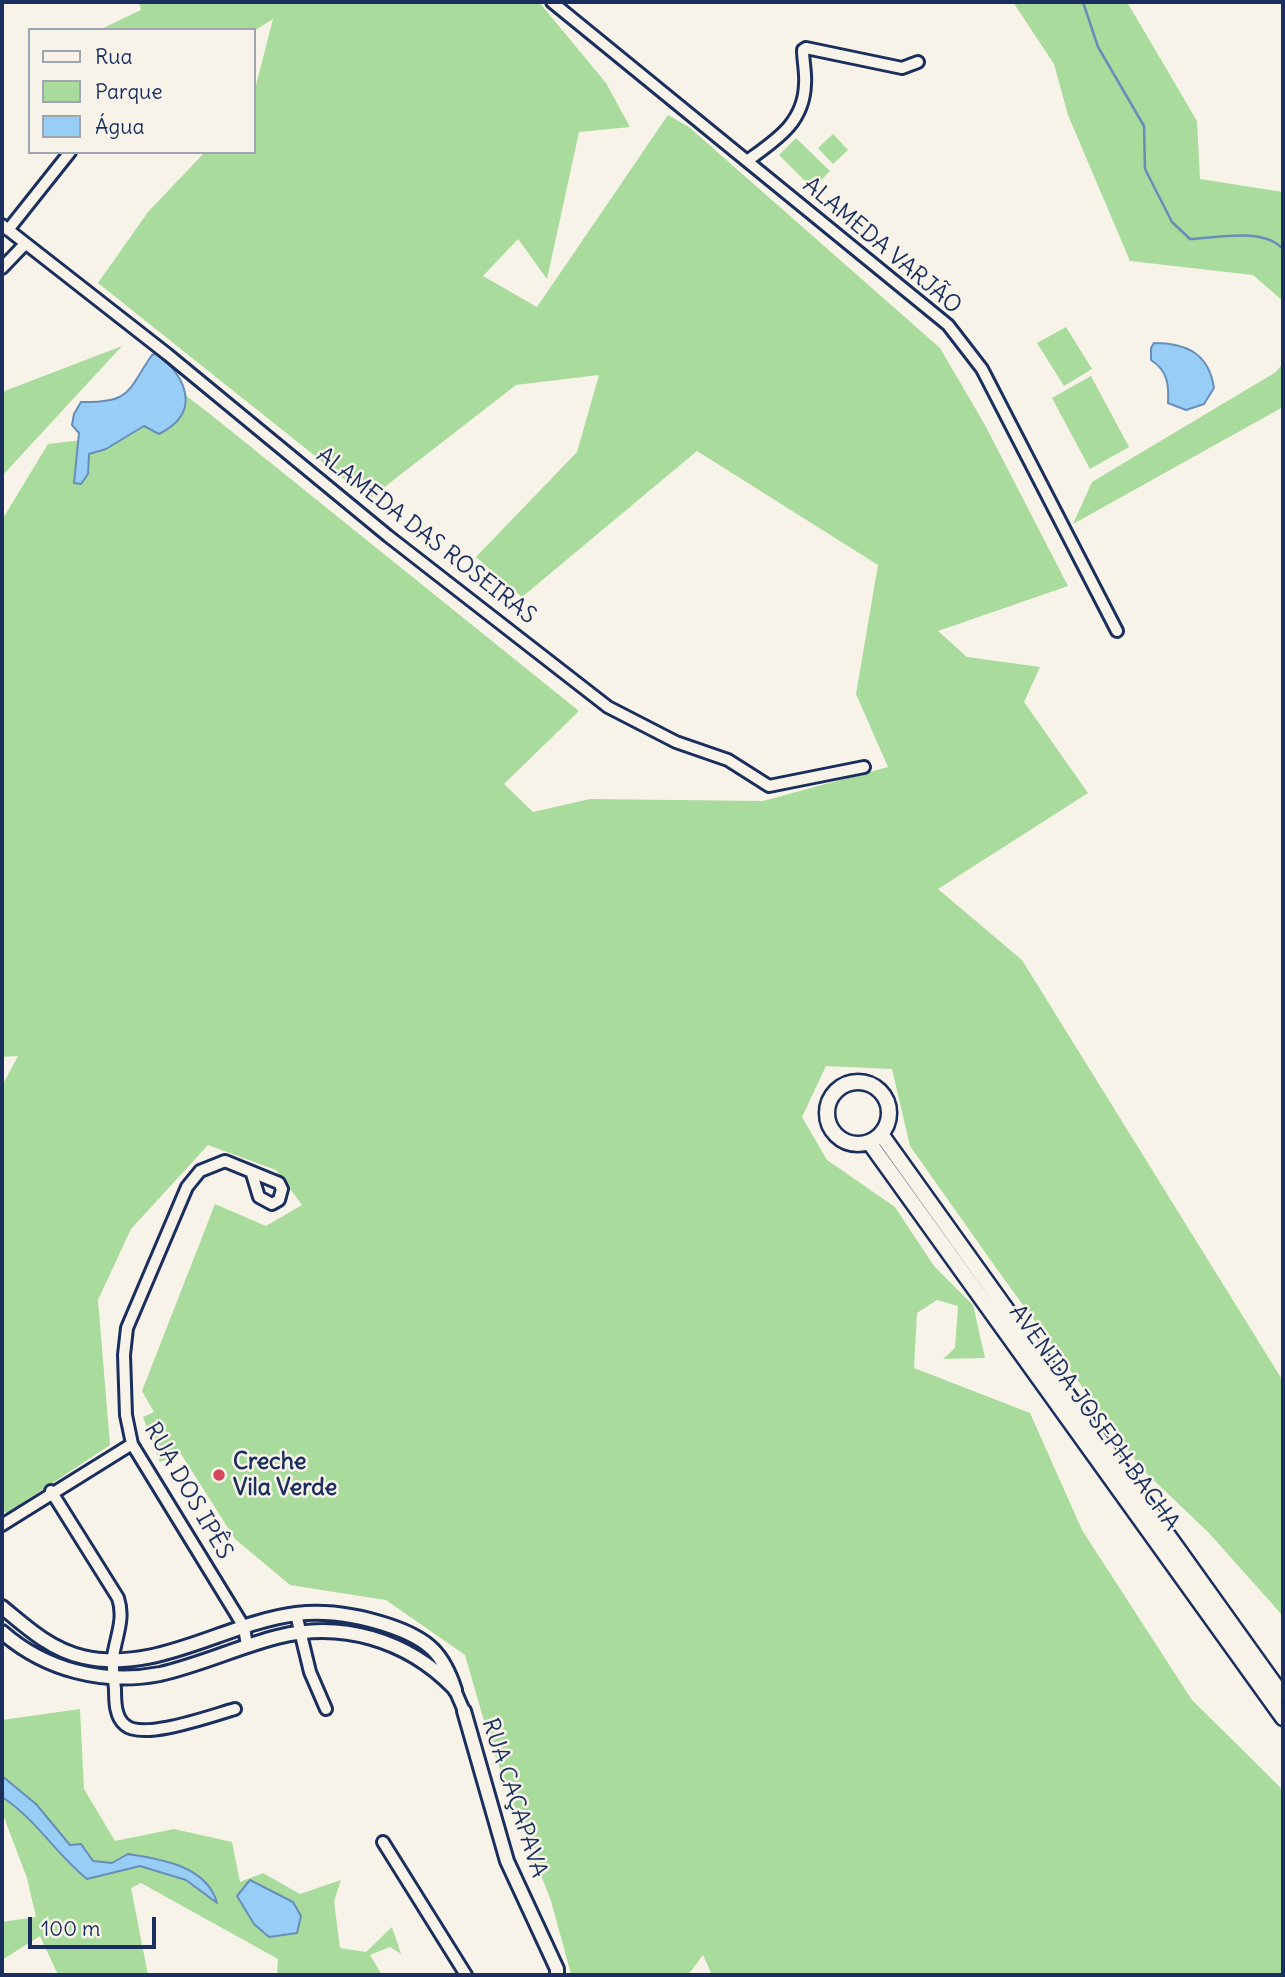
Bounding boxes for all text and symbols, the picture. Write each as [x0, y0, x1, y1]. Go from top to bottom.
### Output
legend [28, 28, 256, 154]
text: Rua [95, 43, 132, 70]
text: Parque [95, 78, 163, 105]
text: Água [95, 113, 144, 140]
street label: ALAMEDA VARJÃO [797, 172, 967, 320]
street label: ALAMEDA DAS ROSEIRAS [311, 442, 541, 630]
street label: AVENIDA JOSEPH BACHA [1003, 1300, 1185, 1536]
street label: RUA DOS IPÊS [138, 1418, 238, 1564]
place label: Creche Vila Verde [233, 1448, 337, 1502]
marker: Creche Vila Verde [211, 1467, 227, 1483]
street label: RUA CAÇAPAVA [475, 1715, 553, 1881]
scale bar [32, 1904, 159, 1948]
text: 100 m [41, 1915, 100, 1942]

